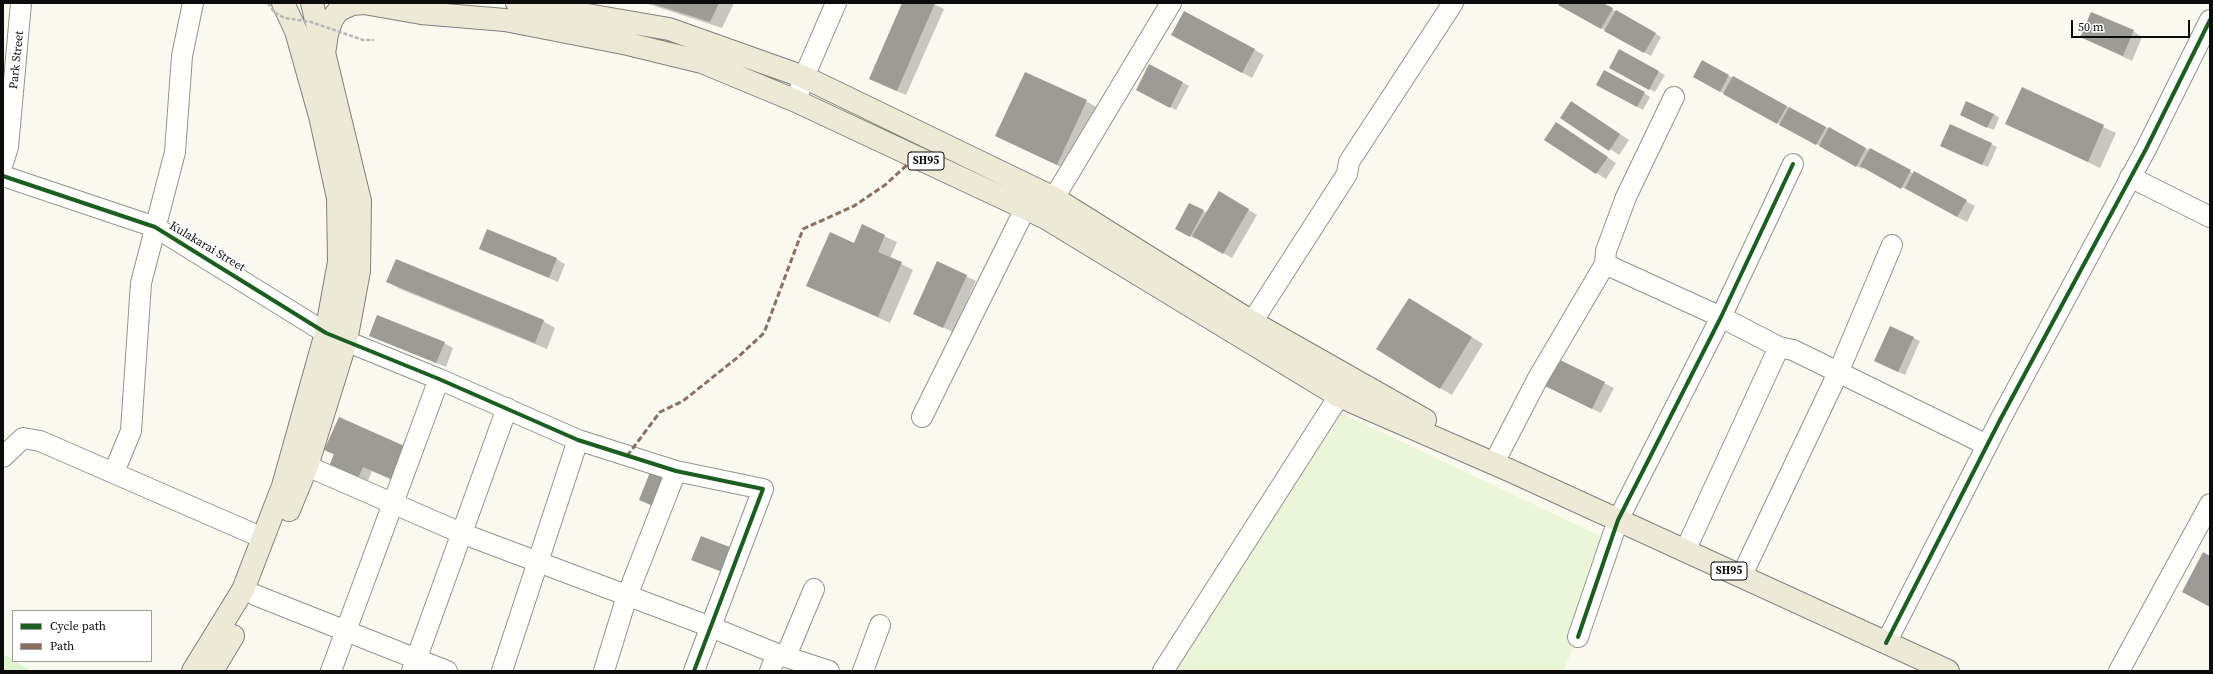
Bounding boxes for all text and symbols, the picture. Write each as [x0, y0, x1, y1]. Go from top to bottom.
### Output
scale bar [2073, 12, 2192, 38]
text: 50 m [2078, 19, 2104, 35]
street label: Park Street [7, 30, 27, 90]
road number: SH95 [908, 152, 944, 170]
street label: Kulakarai Street [167, 219, 247, 275]
road number: SH95 [1711, 562, 1747, 580]
legend [12, 610, 152, 662]
text: Cycle path [50, 618, 106, 634]
text: Path [50, 638, 74, 654]

